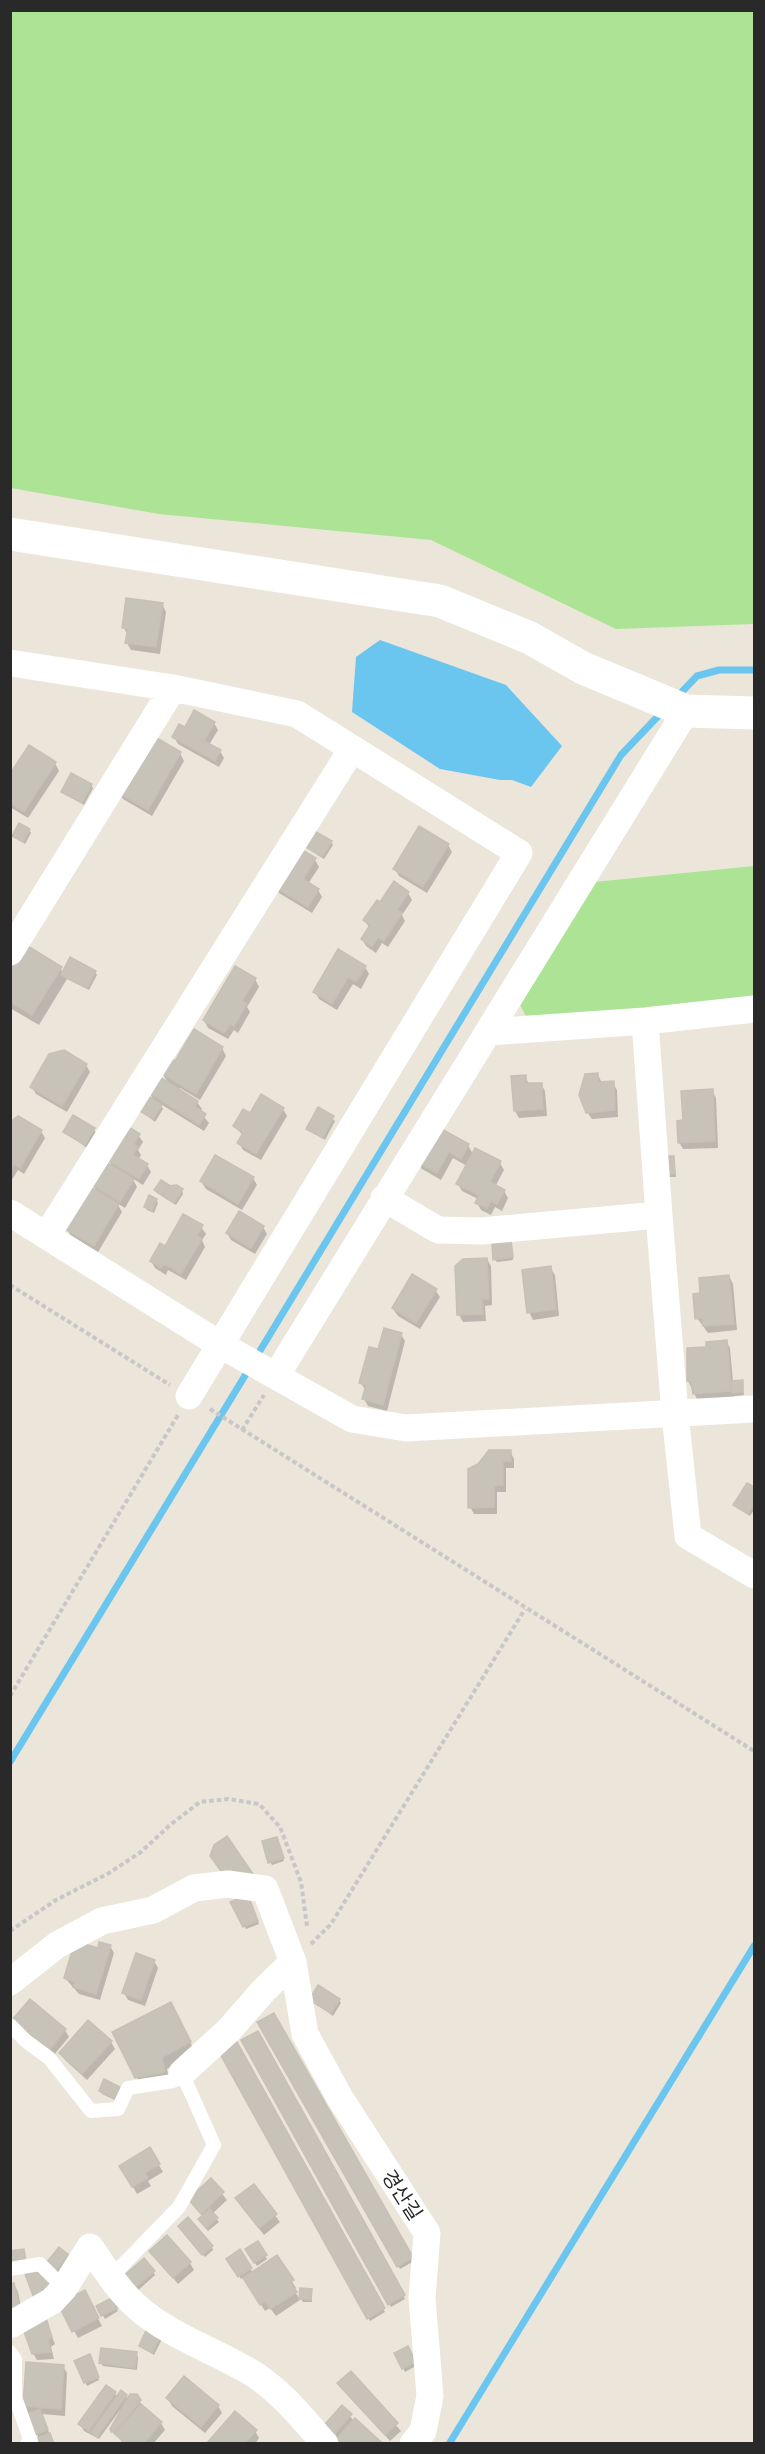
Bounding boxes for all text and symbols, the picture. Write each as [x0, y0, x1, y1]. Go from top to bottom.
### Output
street label: 경산길 [377, 2165, 427, 2225]

